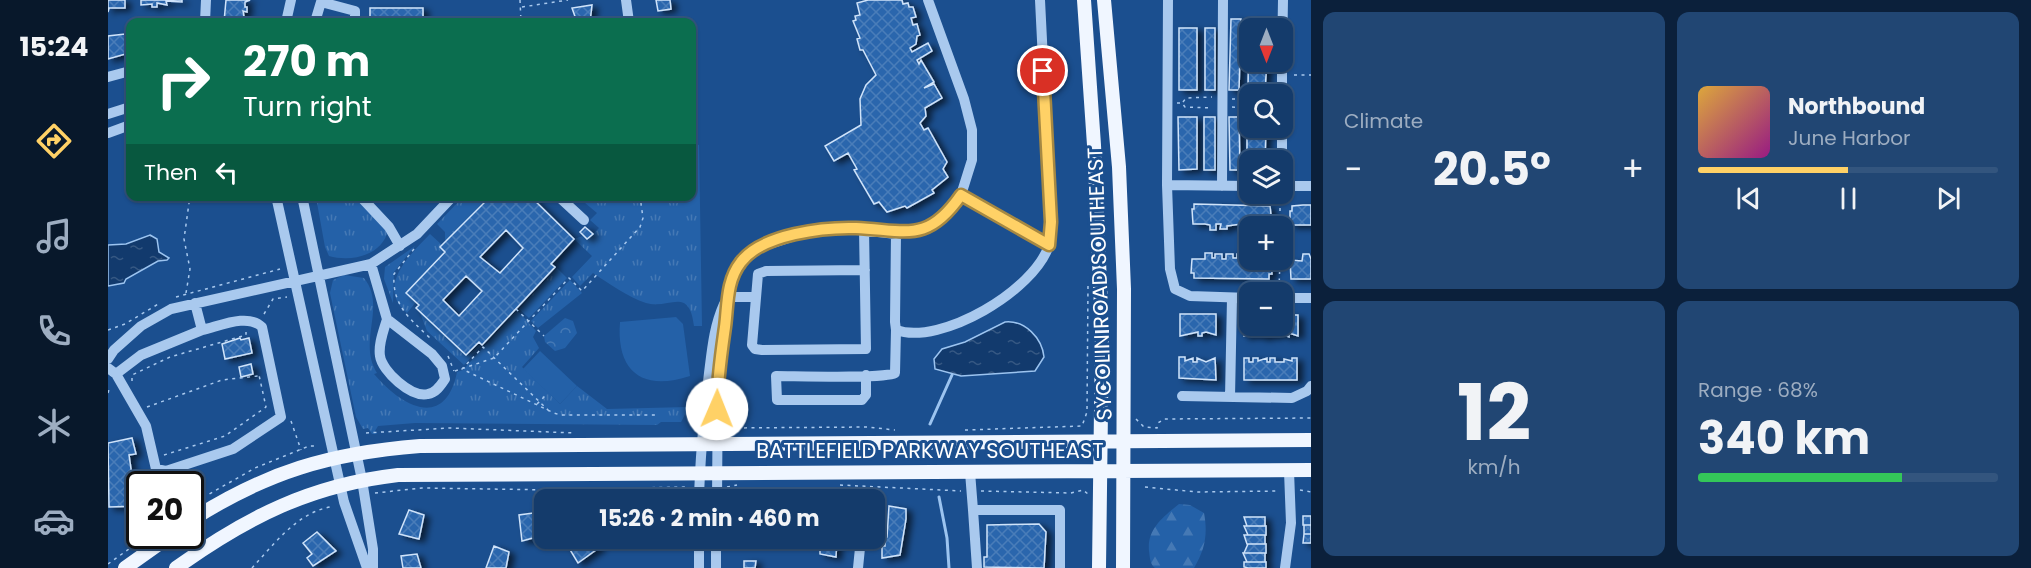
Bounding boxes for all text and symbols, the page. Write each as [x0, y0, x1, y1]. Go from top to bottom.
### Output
north arrow [1239, 18, 1293, 72]
map controls [1239, 18, 1293, 336]
text: 15:24 [19, 28, 89, 65]
text: 270 m [243, 32, 370, 91]
icon: right [144, 42, 222, 120]
pin [1017, 45, 1068, 96]
icon: arrive [1026, 54, 1059, 87]
button: search [1239, 84, 1293, 138]
text: Turn right [243, 88, 372, 125]
text: Northbound [1788, 91, 1925, 122]
text: Climate [1344, 107, 1423, 135]
icon: directions [33, 120, 75, 162]
text: June Harbor [1788, 124, 1911, 152]
text: 20.5° [1433, 138, 1551, 201]
text: − [1344, 146, 1362, 193]
text: + [1621, 146, 1644, 193]
street label: SYCOLIN ROAD SOUTHEAST [1080, 147, 1119, 421]
button: layers [1239, 150, 1293, 204]
icon: left [210, 156, 243, 189]
text: Then [144, 157, 198, 188]
icon: previous [1732, 182, 1765, 215]
icon: pause [1832, 182, 1865, 215]
icon: next [1932, 182, 1965, 215]
icon: music [33, 215, 75, 257]
button: + [1239, 216, 1293, 270]
button: − [1239, 282, 1293, 336]
icon: phone [33, 310, 75, 352]
text: 12 [1457, 358, 1531, 467]
text: Range · 68% [1698, 376, 1818, 404]
position arrow [685, 377, 749, 441]
icon: climate [33, 405, 75, 447]
text: 340 km [1698, 407, 1870, 470]
street label: BATTLEFIELD PARKWAY SOUTHEAST [756, 436, 1104, 465]
text: km/h [1467, 453, 1521, 481]
speed limit sign: 20 [126, 471, 204, 549]
icon: car [33, 500, 75, 542]
text: 15:26 · 2 min · 460 m [599, 503, 820, 534]

